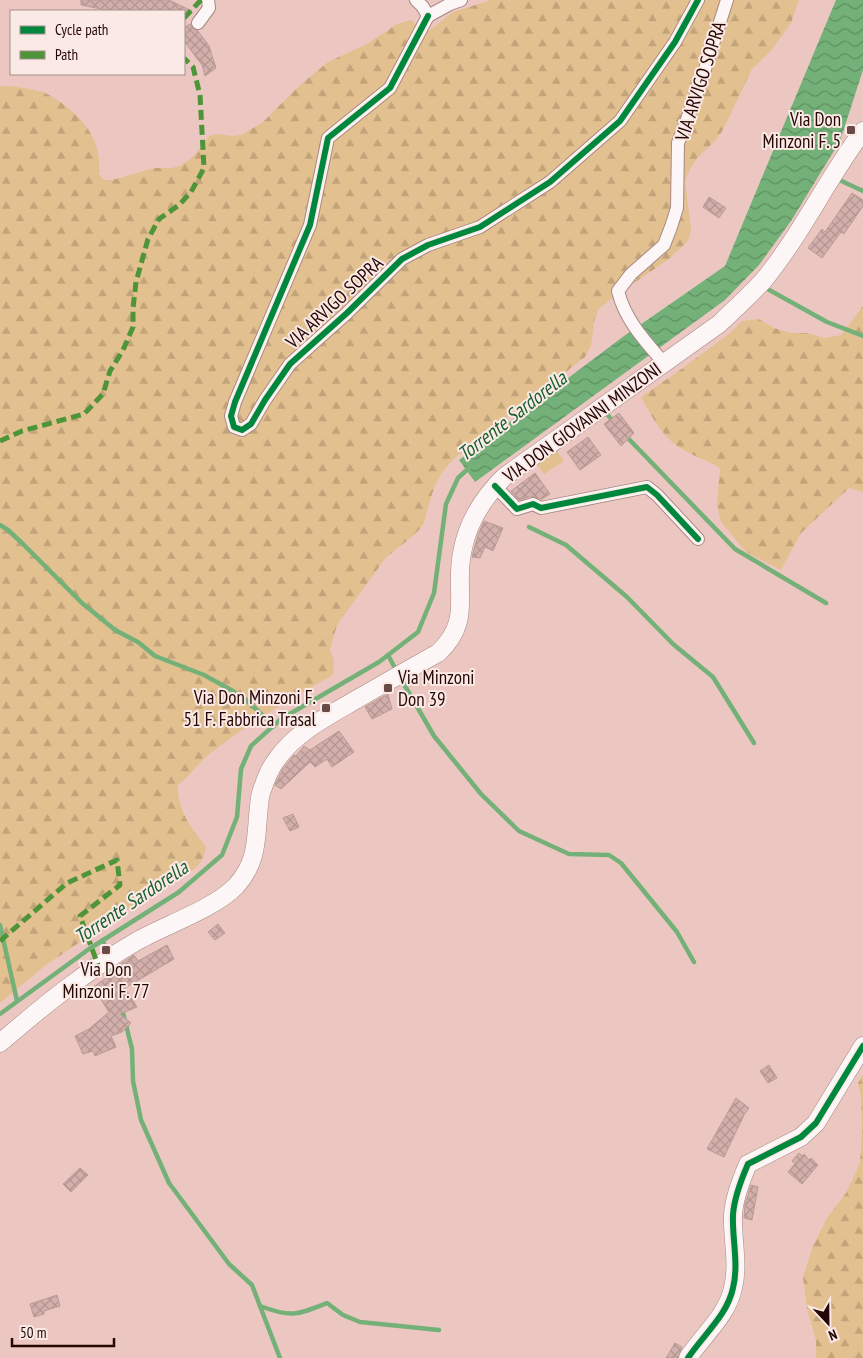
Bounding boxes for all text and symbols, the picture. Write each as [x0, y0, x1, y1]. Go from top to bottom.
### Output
legend [10, 10, 185, 75]
street label: VIA ARVIGO SOPRA [669, 18, 731, 145]
text: Cycle path [55, 20, 108, 39]
text: Path [55, 45, 78, 64]
place label: Via Don Minzoni F. 5 [763, 107, 841, 153]
marker: Via Don Minzoni F. 5 [845, 124, 857, 136]
street label: VIA ARVIGO SOPRA [280, 251, 388, 354]
street label: VIA DON GIOVANNI MINZONI [497, 357, 666, 488]
water label: Torrente Sardorella [452, 365, 573, 467]
place label: Via Minzoni Don 39 [397, 665, 474, 711]
marker: Via Minzoni Don 39 [382, 682, 394, 694]
place label: Via Don Minzoni F. 51 F. Fabbrica Trasal [184, 685, 317, 731]
marker: Via Don Minzoni F. 51 F. Fabbrica Trasal [320, 702, 332, 714]
water label: Torrente Sardorella [69, 854, 194, 950]
marker: Via Don Minzoni F. 77 [100, 944, 112, 956]
place label: Via Don Minzoni F. 77 [63, 957, 149, 1003]
north arrow [803, 1298, 853, 1348]
scale bar [12, 1316, 115, 1348]
text: 50 m [20, 1323, 46, 1342]
text: N [826, 1325, 840, 1345]

